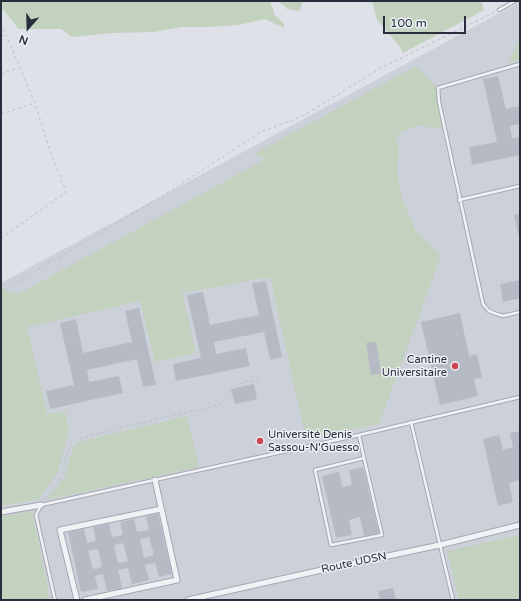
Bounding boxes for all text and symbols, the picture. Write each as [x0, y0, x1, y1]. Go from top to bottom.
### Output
north arrow [8, 8, 48, 48]
scale bar [385, 8, 468, 34]
text: 100 m [390, 16, 427, 30]
text: N [17, 32, 30, 47]
place label: Cantine Universitaire [382, 353, 447, 379]
marker: Cantine Universitaire [450, 361, 460, 371]
place label: Université Denis Sassou-N'Guesso [268, 428, 359, 454]
marker: Université Denis Sassou-N'Guesso [255, 436, 265, 446]
street label: Route UDSN [320, 550, 388, 576]

